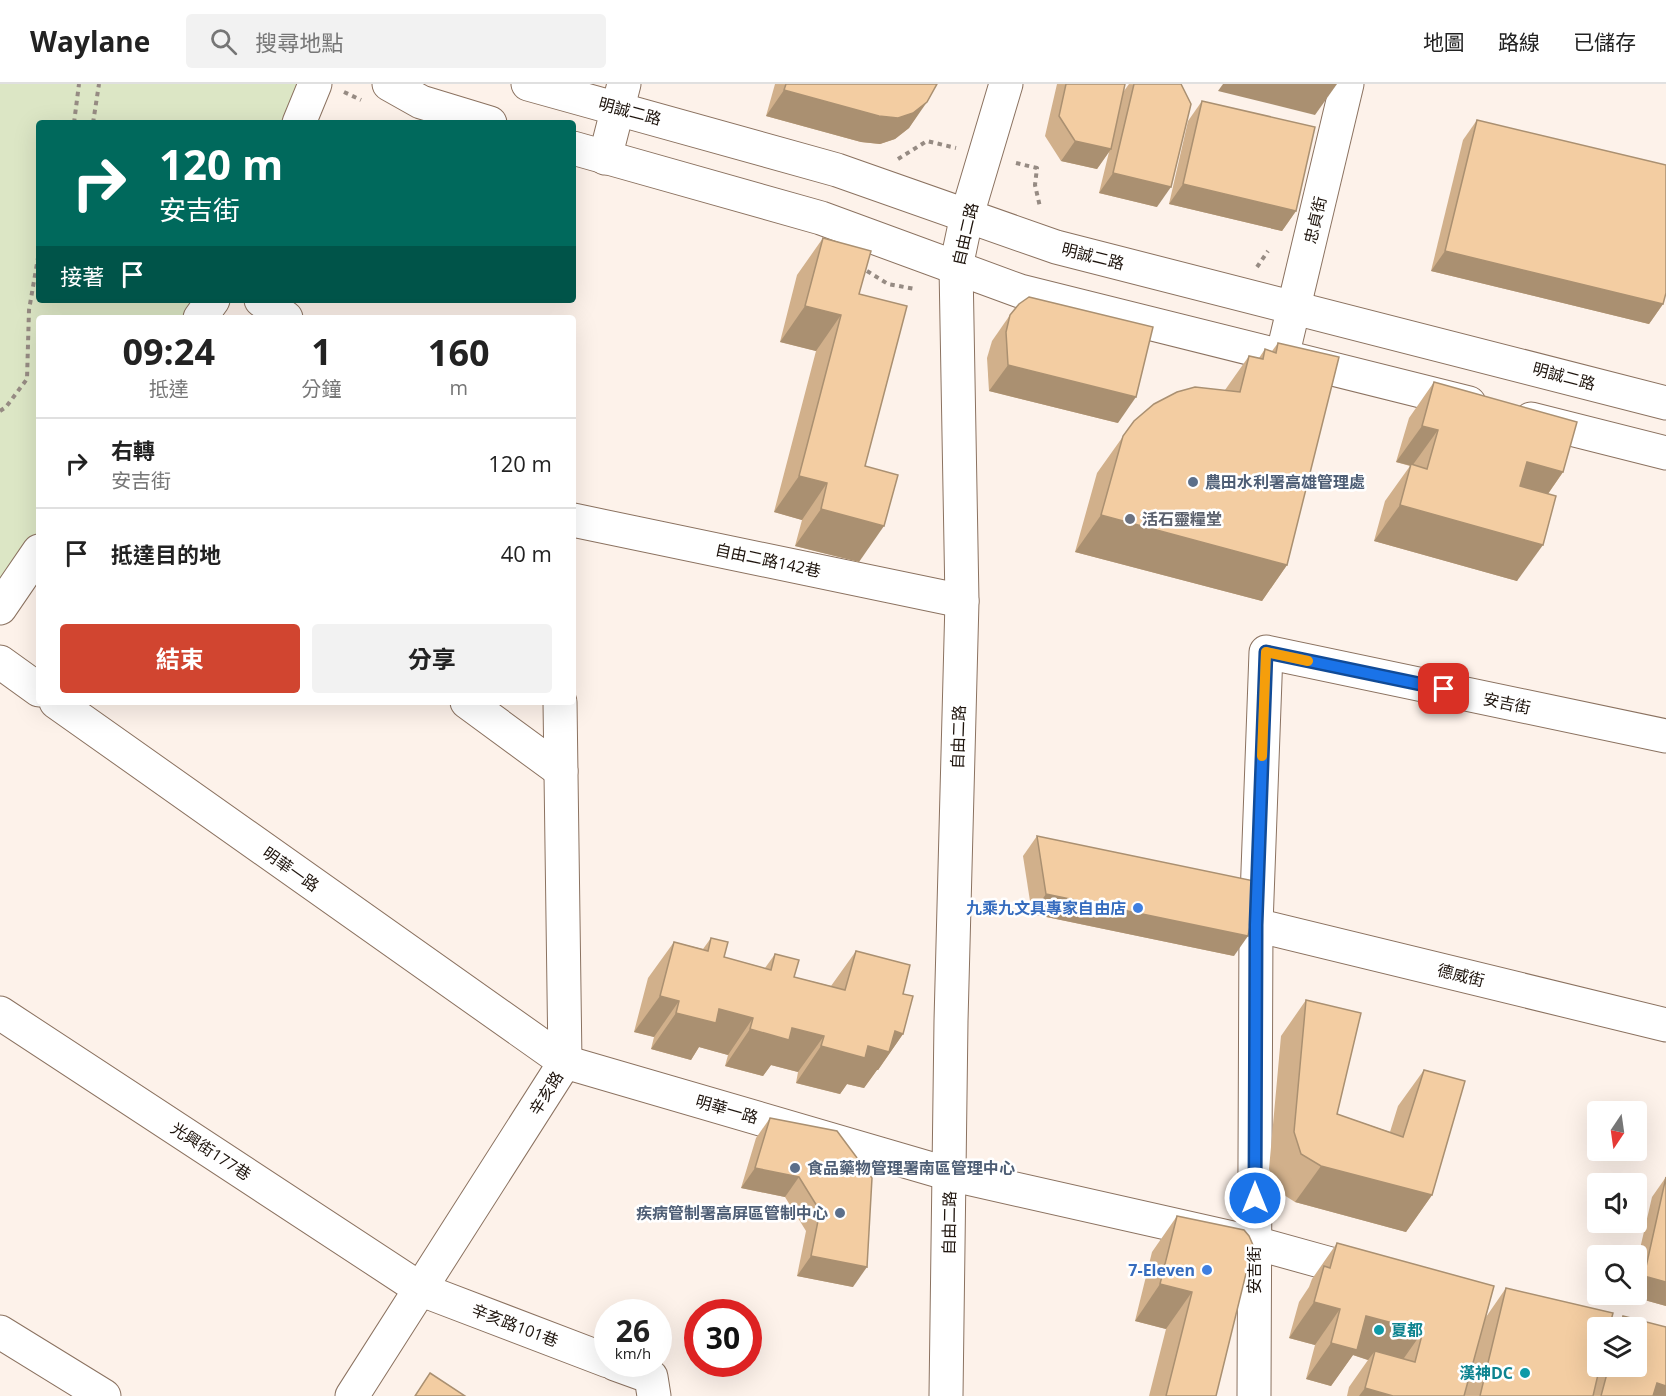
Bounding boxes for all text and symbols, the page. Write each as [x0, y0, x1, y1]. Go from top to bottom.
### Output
search box [186, 14, 606, 68]
text: Waylane [30, 22, 150, 60]
icon: search [207, 25, 240, 58]
text: 搜尋地點 [255, 27, 343, 57]
text: 地圖 [1423, 28, 1465, 56]
text: 路線 [1498, 28, 1540, 56]
text: 已儲存 [1573, 28, 1636, 56]
street label: 明誠二路 [596, 92, 664, 130]
text: 120 m [159, 135, 283, 192]
icon: right [60, 144, 138, 222]
text: 安吉街 [159, 191, 240, 228]
street label: 忠貞街 [1299, 194, 1331, 246]
street label: 自由二路 [947, 200, 983, 268]
street label: 明誠二路 [1059, 238, 1127, 274]
icon: arrive [116, 258, 149, 291]
text: 接著 [60, 261, 104, 291]
text: 09:24 [122, 327, 215, 376]
text: 1 [311, 327, 332, 376]
text: 160 [428, 328, 490, 377]
street label: 明誠二路 [1530, 357, 1598, 395]
text: m [449, 374, 468, 401]
text: 抵達 [149, 375, 189, 402]
text: 分鐘 [301, 375, 341, 402]
text: 右轉 [111, 435, 155, 465]
icon: right [60, 447, 93, 480]
text: 120 m [488, 448, 552, 478]
text: 安吉街 [111, 467, 171, 494]
place label: 農田水利署高雄管理處 [1205, 471, 1365, 493]
marker: 農田水利署高雄管理處 [1186, 475, 1200, 489]
place label: 活石靈糧堂 [1142, 508, 1222, 530]
marker: 活石靈糧堂 [1123, 512, 1137, 526]
icon: arrive [60, 537, 93, 570]
text: 40 m [501, 538, 552, 568]
street label: 自由二路142巷 [713, 538, 823, 582]
text: 抵達目的地 [111, 539, 221, 569]
button: 結束 [60, 624, 300, 693]
button: 分享 [312, 624, 552, 693]
pin [1418, 663, 1469, 714]
icon: arrive [1427, 672, 1460, 705]
street label: 安吉街 [1481, 687, 1533, 719]
street label: 自由二路 [946, 705, 970, 769]
street label: 明華一路 [258, 842, 324, 896]
place label: 九乘九文具專家自由店 [966, 897, 1126, 919]
marker: 九乘九文具專家自由店 [1131, 901, 1145, 915]
street label: 德威街 [1435, 959, 1487, 991]
street label: 辛亥路 [524, 1067, 568, 1119]
street label: 明華一路 [693, 1090, 761, 1128]
north arrow [1587, 1101, 1647, 1161]
map controls [1587, 1101, 1647, 1377]
street label: 光興街177巷 [167, 1117, 255, 1185]
place label: 食品藥物管理署南區管理中心 [807, 1157, 1015, 1179]
marker: 食品藥物管理署南區管理中心 [788, 1161, 802, 1175]
position arrow [1223, 1166, 1287, 1230]
button: sound [1587, 1173, 1647, 1233]
street label: 自由二路 [937, 1191, 961, 1255]
place label: 疾病管制署高屏區管制中心 [636, 1202, 828, 1224]
marker: 疾病管制署高屏區管制中心 [833, 1206, 847, 1220]
button: search [1587, 1245, 1647, 1305]
street label: 安吉街 [1243, 1246, 1265, 1294]
place label: 7-Eleven [1128, 1259, 1195, 1281]
marker: 7-Eleven [1200, 1263, 1214, 1277]
street label: 辛亥路101巷 [468, 1298, 562, 1352]
speed limit sign: 30 [684, 1299, 762, 1377]
text: 26 [616, 1310, 650, 1351]
button: layers [1587, 1317, 1647, 1377]
place label: 夏都 [1391, 1319, 1423, 1341]
marker: 夏都 [1372, 1323, 1386, 1337]
text: km/h [615, 1343, 651, 1363]
place label: 漢神DC [1459, 1362, 1513, 1384]
marker: 漢神DC [1518, 1366, 1532, 1380]

